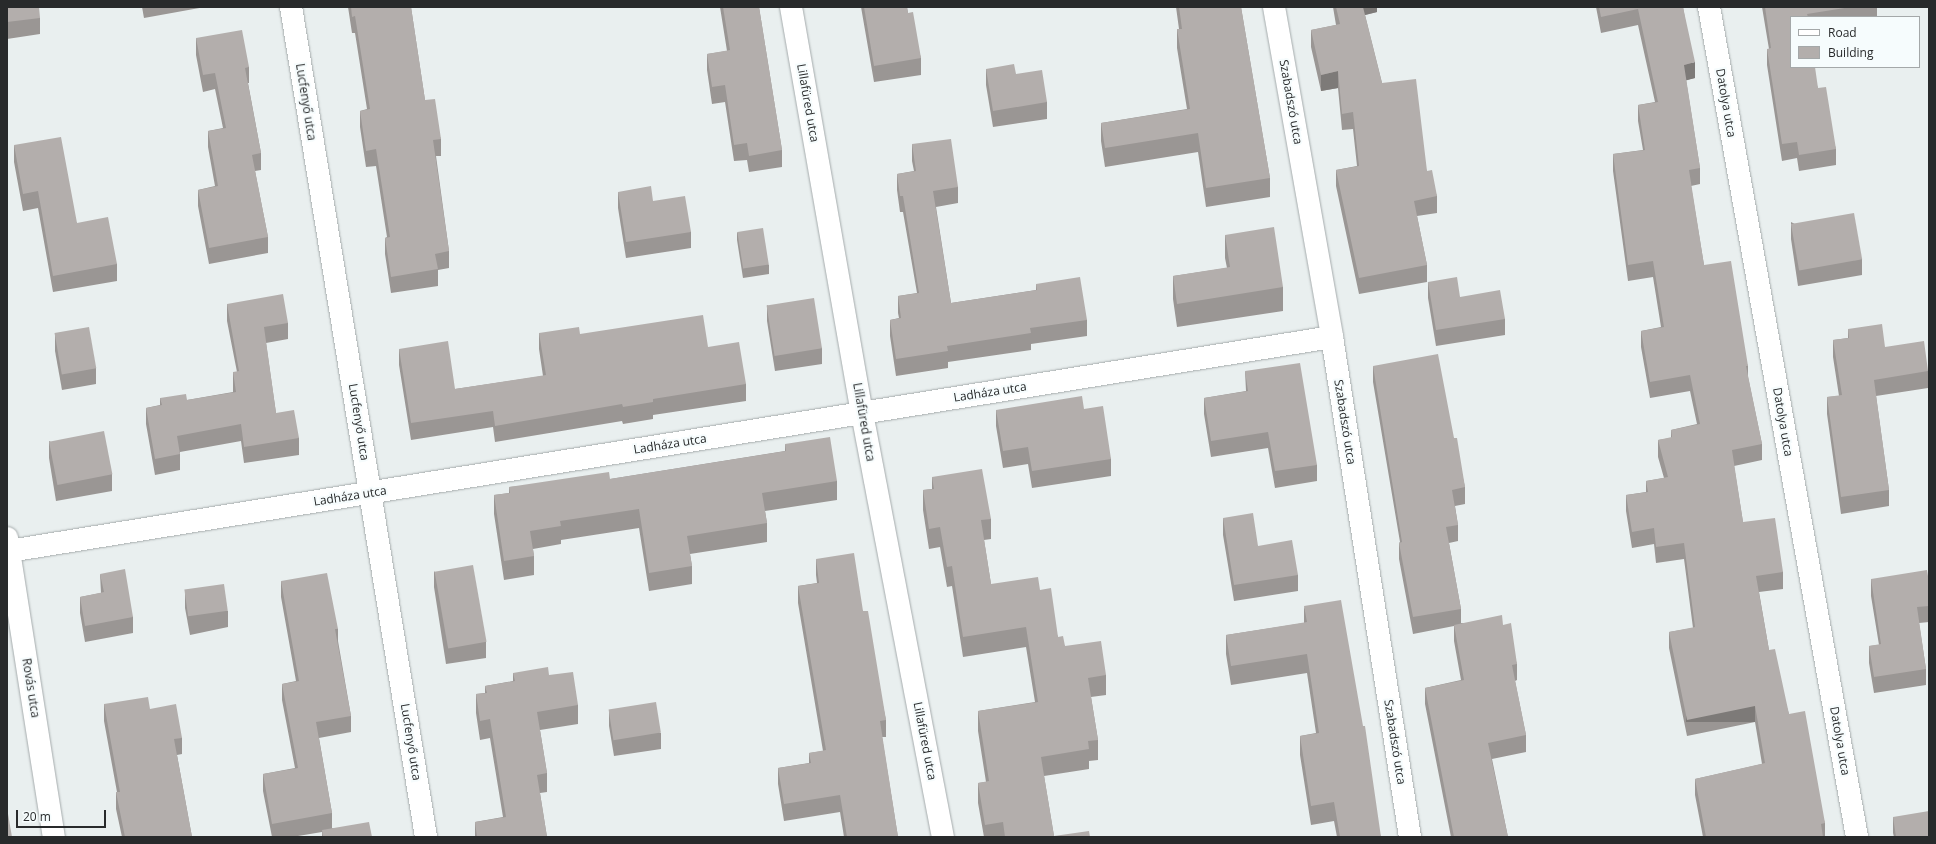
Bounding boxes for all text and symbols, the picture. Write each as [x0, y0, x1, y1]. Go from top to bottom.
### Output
legend [1790, 16, 1920, 68]
text: Road [1828, 24, 1857, 41]
text: Building [1828, 44, 1873, 61]
street label: Szabadszó utca [1276, 58, 1306, 146]
street label: Lucfenyő utca [293, 62, 319, 142]
street label: Lillafüred utca [794, 63, 822, 143]
street label: Datolya utca [1713, 67, 1739, 139]
street label: Szabadszó utca [1331, 378, 1359, 466]
street label: Ladháza utca [952, 379, 1028, 405]
street label: Lucfenyő utca [346, 382, 372, 462]
street label: Lillafüred utca [850, 382, 878, 462]
street label: Datolya utca [1770, 386, 1796, 458]
street label: Ladháza utca [632, 431, 708, 457]
street label: Ladháza utca [312, 483, 388, 509]
street label: Rovás utca [19, 657, 43, 719]
street label: Szabadszó utca [1381, 698, 1409, 786]
street label: Lillafüred utca [910, 701, 940, 781]
street label: Lucfenyő utca [398, 702, 424, 782]
street label: Datolya utca [1827, 705, 1853, 777]
scale bar [18, 802, 108, 828]
text: 20 m [23, 808, 51, 825]

